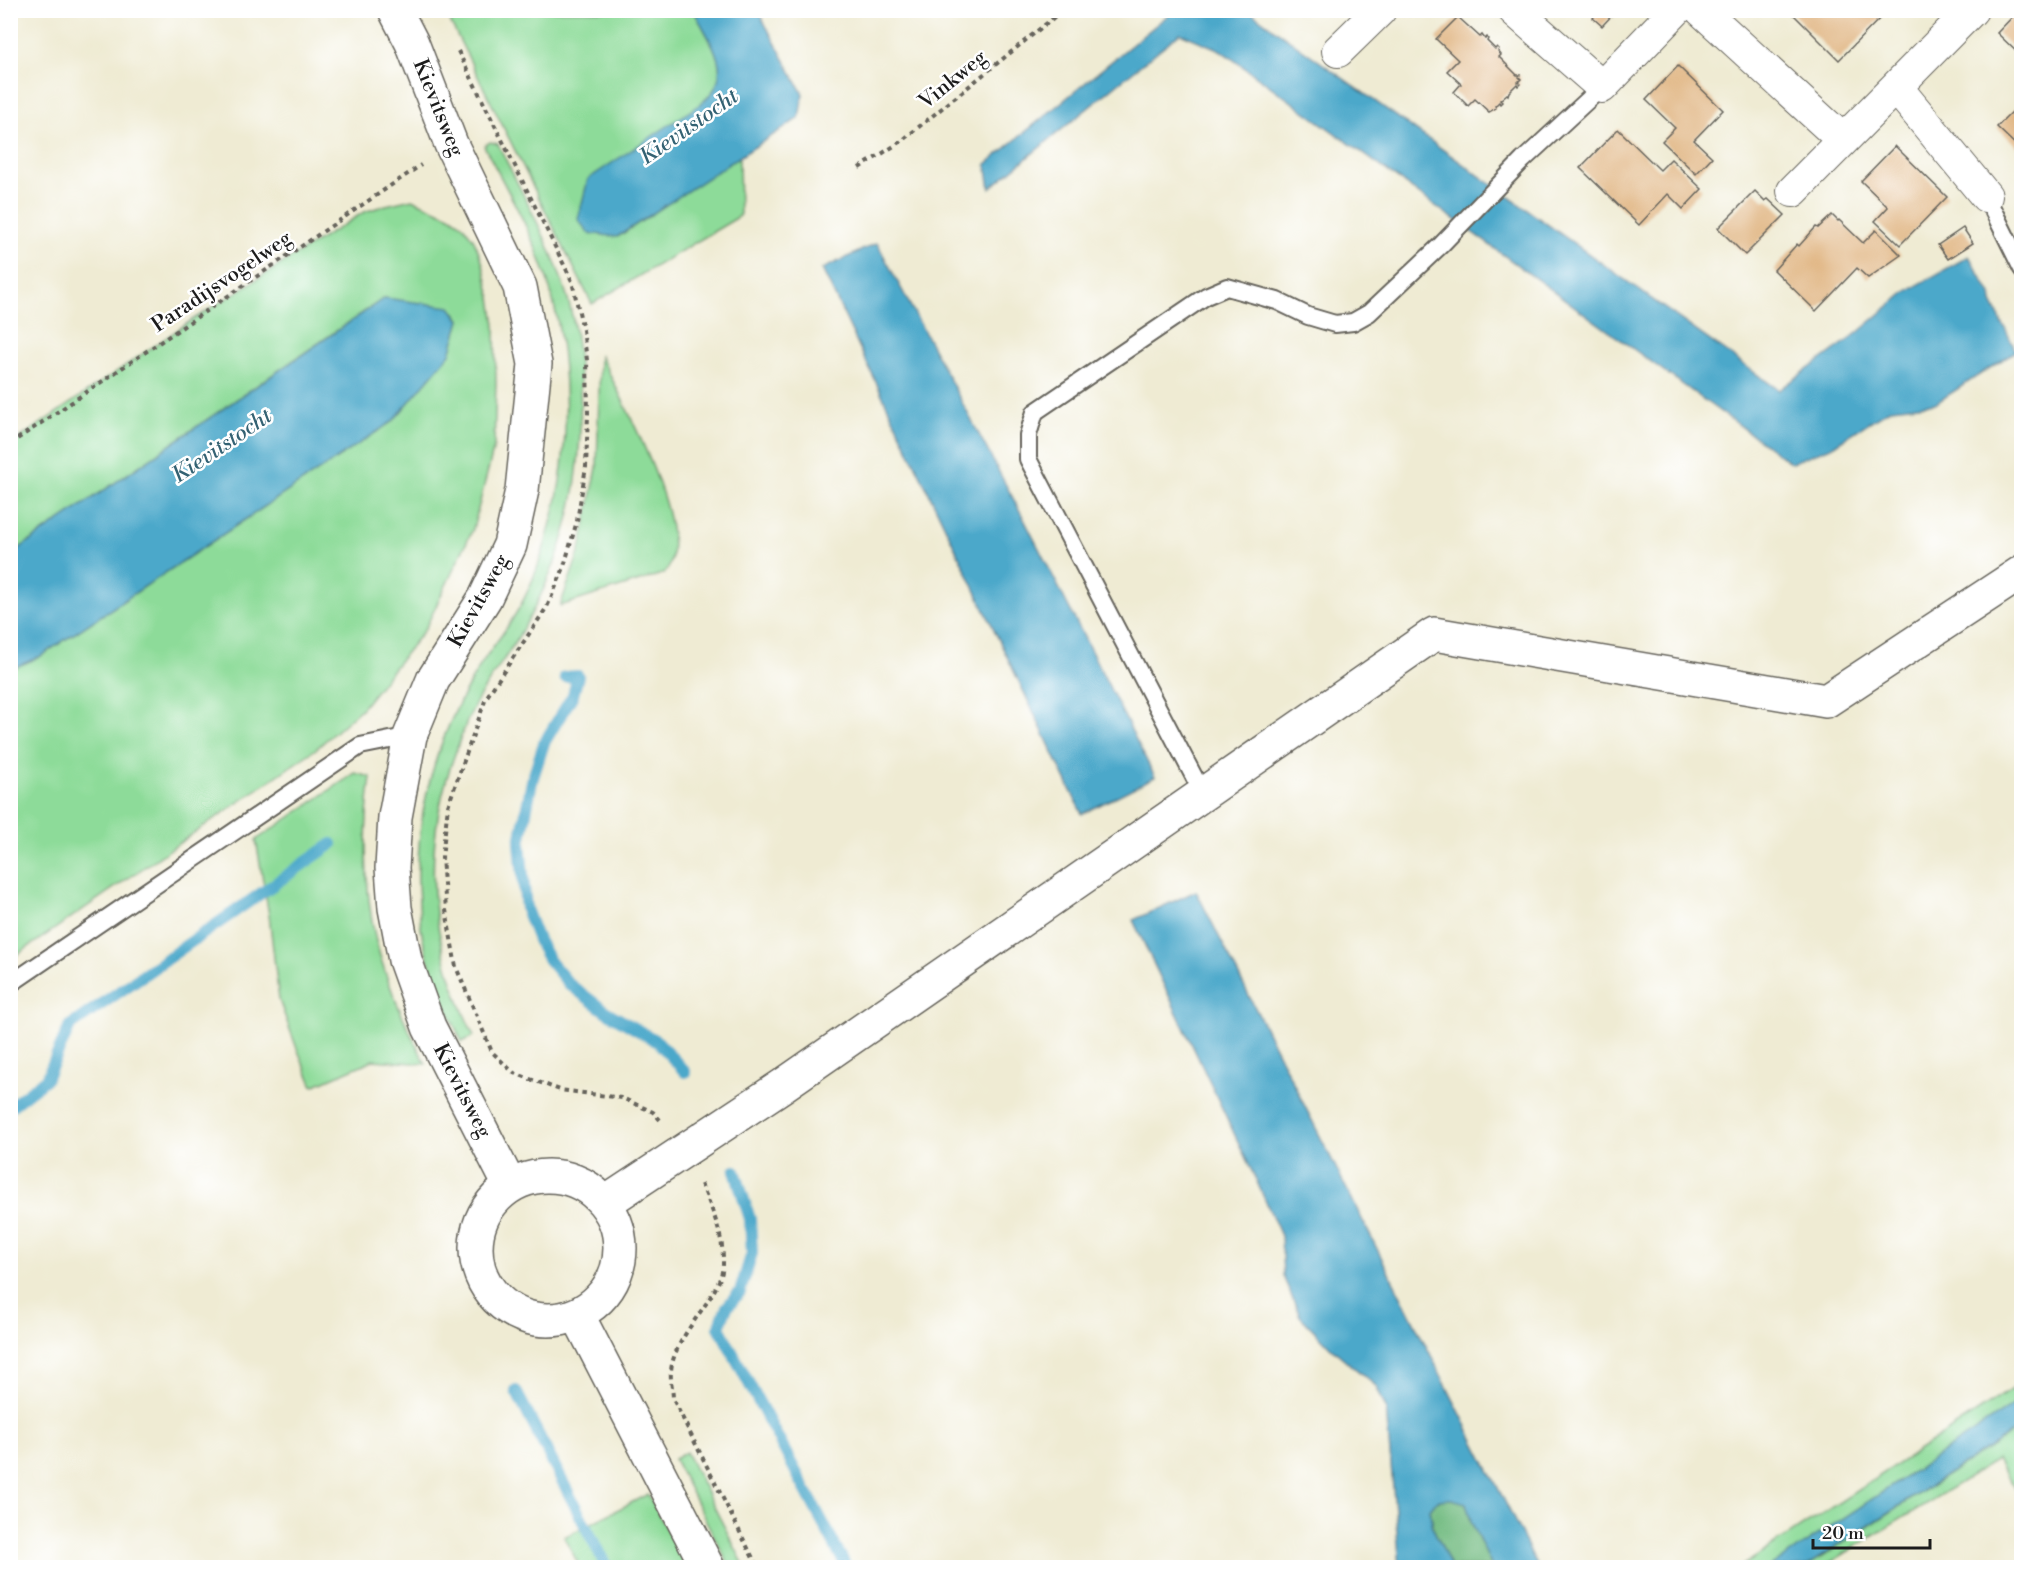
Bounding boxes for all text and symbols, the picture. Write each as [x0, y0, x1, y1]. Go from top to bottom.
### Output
street label: Vinkweg [913, 45, 992, 116]
street label: Kievitsweg [407, 55, 469, 161]
water label: Kievitstocht [634, 83, 744, 171]
street label: Paradijsvogelweg [147, 225, 297, 338]
water label: Kievitstocht [167, 402, 278, 489]
street label: Kievitsweg [443, 550, 515, 652]
street label: Kievitsweg [427, 1039, 497, 1143]
scale bar [1813, 1512, 1930, 1550]
text: 20 m [1822, 1522, 1864, 1545]

